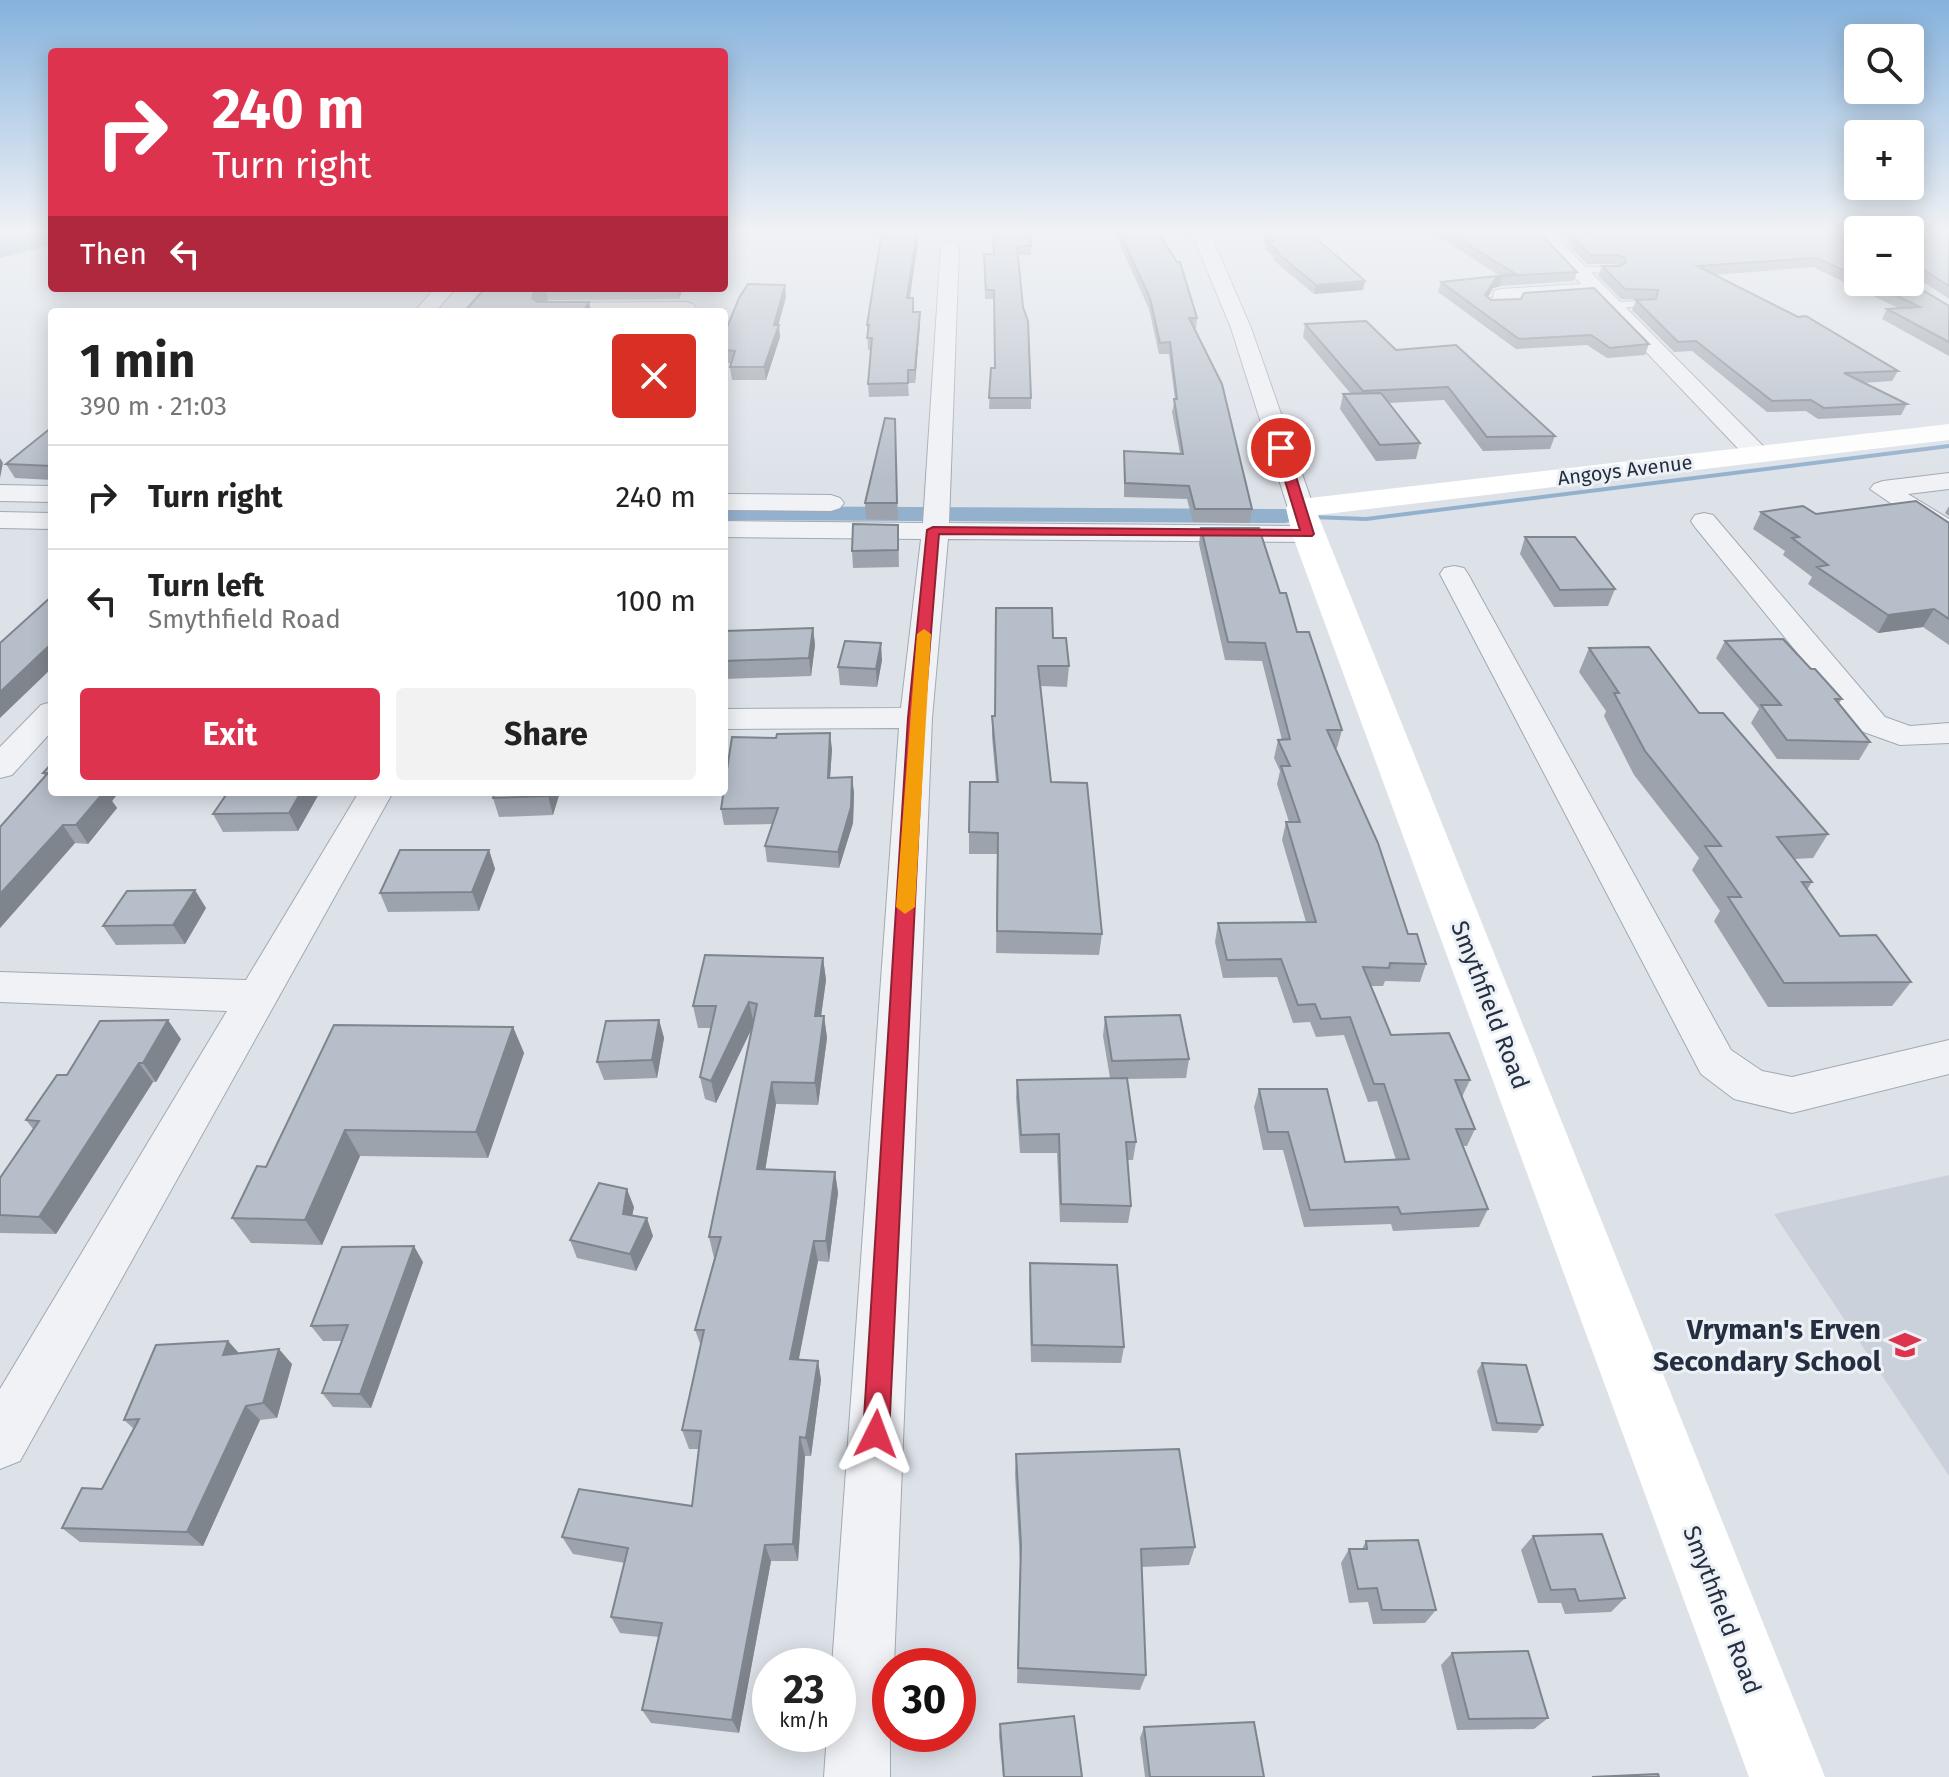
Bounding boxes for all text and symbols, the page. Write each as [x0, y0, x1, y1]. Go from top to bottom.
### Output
map controls [1844, 24, 1924, 296]
button: search [1844, 24, 1924, 104]
text: 240 m [212, 76, 364, 143]
icon: right [80, 80, 184, 184]
button: + [1844, 120, 1924, 200]
text: Turn right [212, 144, 372, 188]
button: − [1844, 216, 1924, 296]
icon: left [163, 232, 207, 276]
text: Then [80, 236, 147, 272]
text: 1 min [80, 332, 195, 390]
button: close [612, 334, 696, 418]
text: 390 m · 21:03 [80, 391, 227, 422]
pin [1247, 414, 1315, 482]
icon: arrive [1259, 426, 1303, 470]
street label: Angoys Avenue [1556, 450, 1694, 490]
icon: right [80, 475, 124, 519]
text: Turn right [148, 479, 283, 515]
text: 240 m [616, 479, 696, 515]
text: Turn left [148, 568, 264, 604]
icon: left [80, 579, 124, 623]
text: 100 m [616, 583, 696, 619]
text: Smythfield Road [148, 604, 341, 635]
button: Exit [80, 688, 380, 780]
button: Share [396, 688, 696, 780]
street label: Smythfield Road [1445, 917, 1535, 1093]
place label: Vryman's Erven Secondary School [1653, 1313, 1882, 1378]
school or university icon: Vryman's Erven Secondary School [1888, 1328, 1922, 1362]
position arrow [834, 1392, 918, 1476]
street label: Smythfield Road [1677, 1522, 1767, 1698]
speed limit sign: 30 [872, 1648, 976, 1752]
text: 23 [783, 1666, 825, 1714]
text: km/h [779, 1708, 829, 1732]

